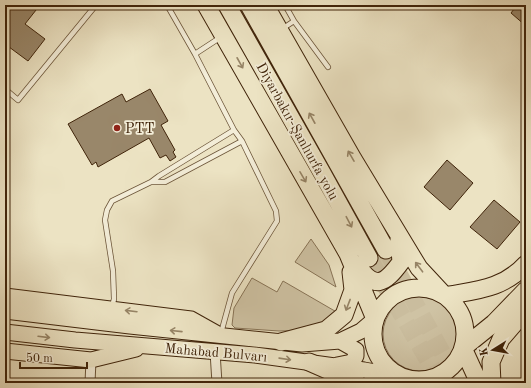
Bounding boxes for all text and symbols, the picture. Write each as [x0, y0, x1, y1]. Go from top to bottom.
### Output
one-way arrow [236, 57, 244, 69]
street label: Diyarbakır-Şanlıurfa yolu [253, 60, 341, 203]
one-way arrow [308, 112, 316, 124]
place label: PTT [125, 122, 155, 136]
marker: PTT [112, 123, 122, 133]
one-way arrow [347, 150, 355, 162]
one-way arrow [300, 170, 308, 182]
one-way arrow [346, 216, 353, 228]
one-way arrow [415, 261, 423, 272]
one-way arrow [343, 299, 351, 311]
one-way arrow [124, 307, 137, 315]
one-way arrow [170, 327, 183, 335]
north arrow [473, 330, 513, 370]
one-way arrow [37, 333, 50, 340]
street label: Mahabad Bulvarı [164, 342, 268, 364]
scale bar [20, 344, 87, 370]
text: K [478, 346, 491, 357]
text: 50 m [26, 352, 53, 365]
one-way arrow [278, 355, 291, 363]

